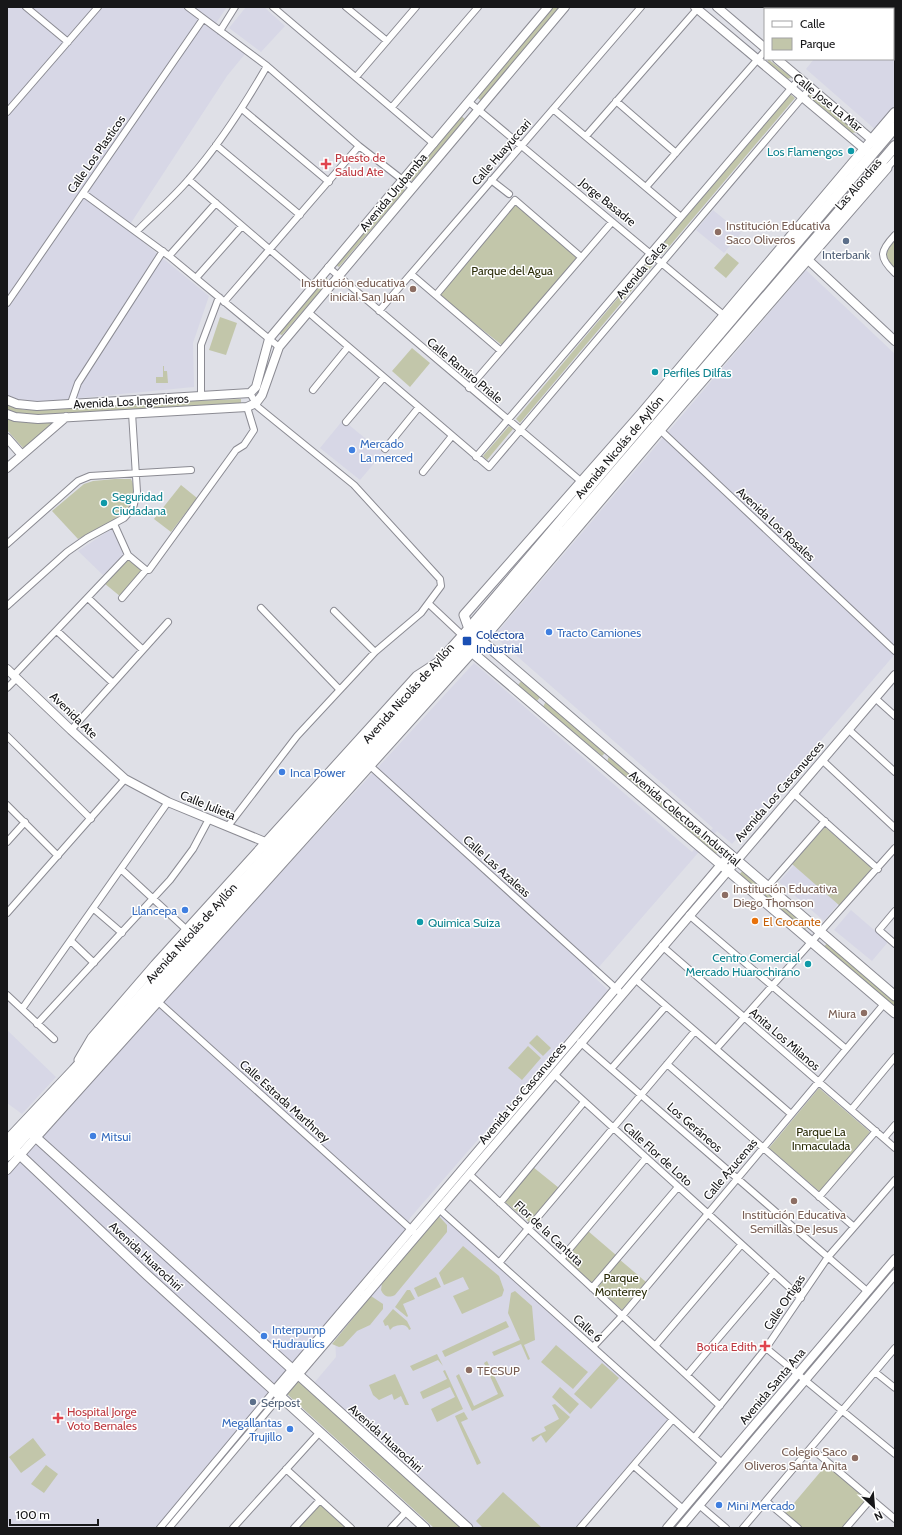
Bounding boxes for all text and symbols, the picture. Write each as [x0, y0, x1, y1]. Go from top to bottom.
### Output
legend [764, 8, 894, 60]
text: Calle [800, 16, 825, 31]
text: Parque [800, 36, 835, 51]
street label: Calle Jose La Mar [790, 70, 866, 135]
street label: Calle Los Plasticos [64, 112, 128, 196]
street label: Calle Huayuccari [468, 116, 534, 188]
place label: Los Flamengos [767, 144, 843, 159]
marker: Los Flamengos [846, 146, 856, 156]
place label: Puesto de Salud Ate [335, 150, 385, 179]
street label: Avenida Urubamba [356, 150, 430, 234]
street label: Las Alondras [831, 155, 885, 213]
marker: Puesto de Salud Ate [320, 158, 332, 170]
street label: Jorge Basadre [576, 174, 639, 229]
place label: Institución Educativa Saco Oliveros [726, 218, 830, 247]
marker: Institución Educativa Saco Oliveros [713, 227, 723, 237]
marker: Interbank [841, 236, 851, 246]
street label: Avenida Calca [613, 238, 670, 302]
place label: Interbank [822, 247, 871, 262]
park label: Parque del Agua [471, 263, 553, 278]
place label: Institución educativa inicial San Juan [301, 275, 405, 304]
marker: Institución educativa inicial San Juan [408, 284, 418, 294]
street label: Calle Ramiro Priale [424, 334, 506, 406]
place label: Perfiles Dilfas [663, 365, 731, 380]
marker: Perfiles Dilfas [650, 367, 660, 377]
street label: Avenida Los Ingenieros [73, 390, 189, 412]
street label: Avenida Nicolás de Ayllón [572, 392, 667, 502]
place label: Mercado La merced [360, 436, 413, 465]
marker: Mercado La merced [347, 445, 357, 455]
street label: Avenida Los Rosales [734, 484, 818, 564]
place label: Seguridad Ciudadana [112, 489, 166, 518]
marker: Seguridad Ciudadana [99, 498, 109, 508]
place label: Tracto Camiones [557, 625, 641, 640]
place label: Colectora Industrial [476, 627, 524, 656]
marker: Tracto Camiones [544, 627, 554, 637]
marker: Colectora Industrial [461, 635, 473, 647]
street label: Avenida Nicolás de Ayllón [359, 640, 457, 746]
street label: Avenida Ate [47, 689, 101, 741]
street label: Avenida Los Cascanueces [731, 738, 827, 844]
place label: Inca Power [290, 765, 346, 780]
marker: Inca Power [277, 767, 287, 777]
street label: Avenida Colectora Industrial [626, 767, 744, 869]
street label: Calle Julieta [178, 787, 238, 823]
street label: Calle Las Azaleas [460, 832, 534, 900]
street label: Avenida Nicolás de Ayllón [142, 880, 240, 986]
place label: Institución Educativa Diego Thomson [733, 881, 837, 910]
marker: Institución Educativa Diego Thomson [720, 890, 730, 900]
place label: Llancepa [132, 903, 177, 918]
marker: Llancepa [180, 905, 190, 915]
place label: El Crocante [763, 914, 821, 929]
place label: Quimica Suiza [428, 915, 500, 930]
marker: El Crocante [750, 916, 760, 926]
marker: Quimica Suiza [415, 917, 425, 927]
place label: Centro Comercial Mercado Huarochirano [686, 950, 800, 979]
marker: Centro Comercial Mercado Huarochirano [803, 959, 813, 969]
street label: Anita Los Milanos [747, 1004, 823, 1074]
place label: Miura [828, 1006, 856, 1021]
marker: Miura [859, 1008, 869, 1018]
street label: Avenida Los Cascanueces [475, 1039, 569, 1147]
street label: Calle Estrada Marthney [237, 1056, 333, 1146]
street label: Los Geráneos [664, 1099, 726, 1155]
street label: Calle Flor de Loto [620, 1119, 696, 1189]
park label: Parque La Inmaculada [792, 1124, 851, 1153]
place label: Mitsui [101, 1129, 131, 1144]
marker: Mitsui [88, 1131, 98, 1141]
street label: Calle Azucenas [700, 1135, 760, 1203]
marker: Institución Educativa Semillas De Jesus [789, 1196, 799, 1206]
street label: Flor de la Cantuta [511, 1197, 587, 1269]
place label: Institución Educativa Semillas De Jesus [742, 1207, 846, 1236]
street label: Avenida Huarochirí [106, 1218, 186, 1294]
park label: Parque Monterrey [595, 1270, 647, 1299]
street label: Calle Ortigas [760, 1271, 808, 1333]
street label: Calle 6 [570, 1311, 606, 1345]
place label: Interpump Hudraulics [272, 1322, 326, 1351]
marker: Interpump Hudraulics [259, 1331, 269, 1341]
place label: Botica Edith [697, 1339, 757, 1354]
marker: Botica Edith [760, 1341, 770, 1351]
street label: Avenida Santa Ana [736, 1345, 808, 1427]
place label: TECSUP [477, 1363, 520, 1378]
marker: TECSUP [464, 1365, 474, 1375]
place label: Serpost [261, 1395, 300, 1410]
marker: Serpost [248, 1397, 258, 1407]
street label: Avenida Huarochiri [346, 1401, 426, 1475]
place label: Hospital Jorge Voto Bernales [67, 1404, 137, 1433]
marker: Hospital Jorge Voto Bernales [52, 1412, 64, 1424]
place label: Megallantas Trujillo [222, 1415, 282, 1444]
marker: Megallantas Trujillo [285, 1424, 295, 1434]
place label: Colegio Saco Oliveros Santa Anita [744, 1444, 847, 1473]
marker: Colegio Saco Oliveros Santa Anita [850, 1453, 860, 1463]
north arrow [854, 1487, 894, 1527]
place label: Mini Mercado [727, 1498, 795, 1513]
marker: Mini Mercado [714, 1500, 724, 1510]
scale bar [10, 1501, 98, 1527]
text: 100 m [16, 1507, 50, 1522]
text: N [872, 1508, 885, 1524]

